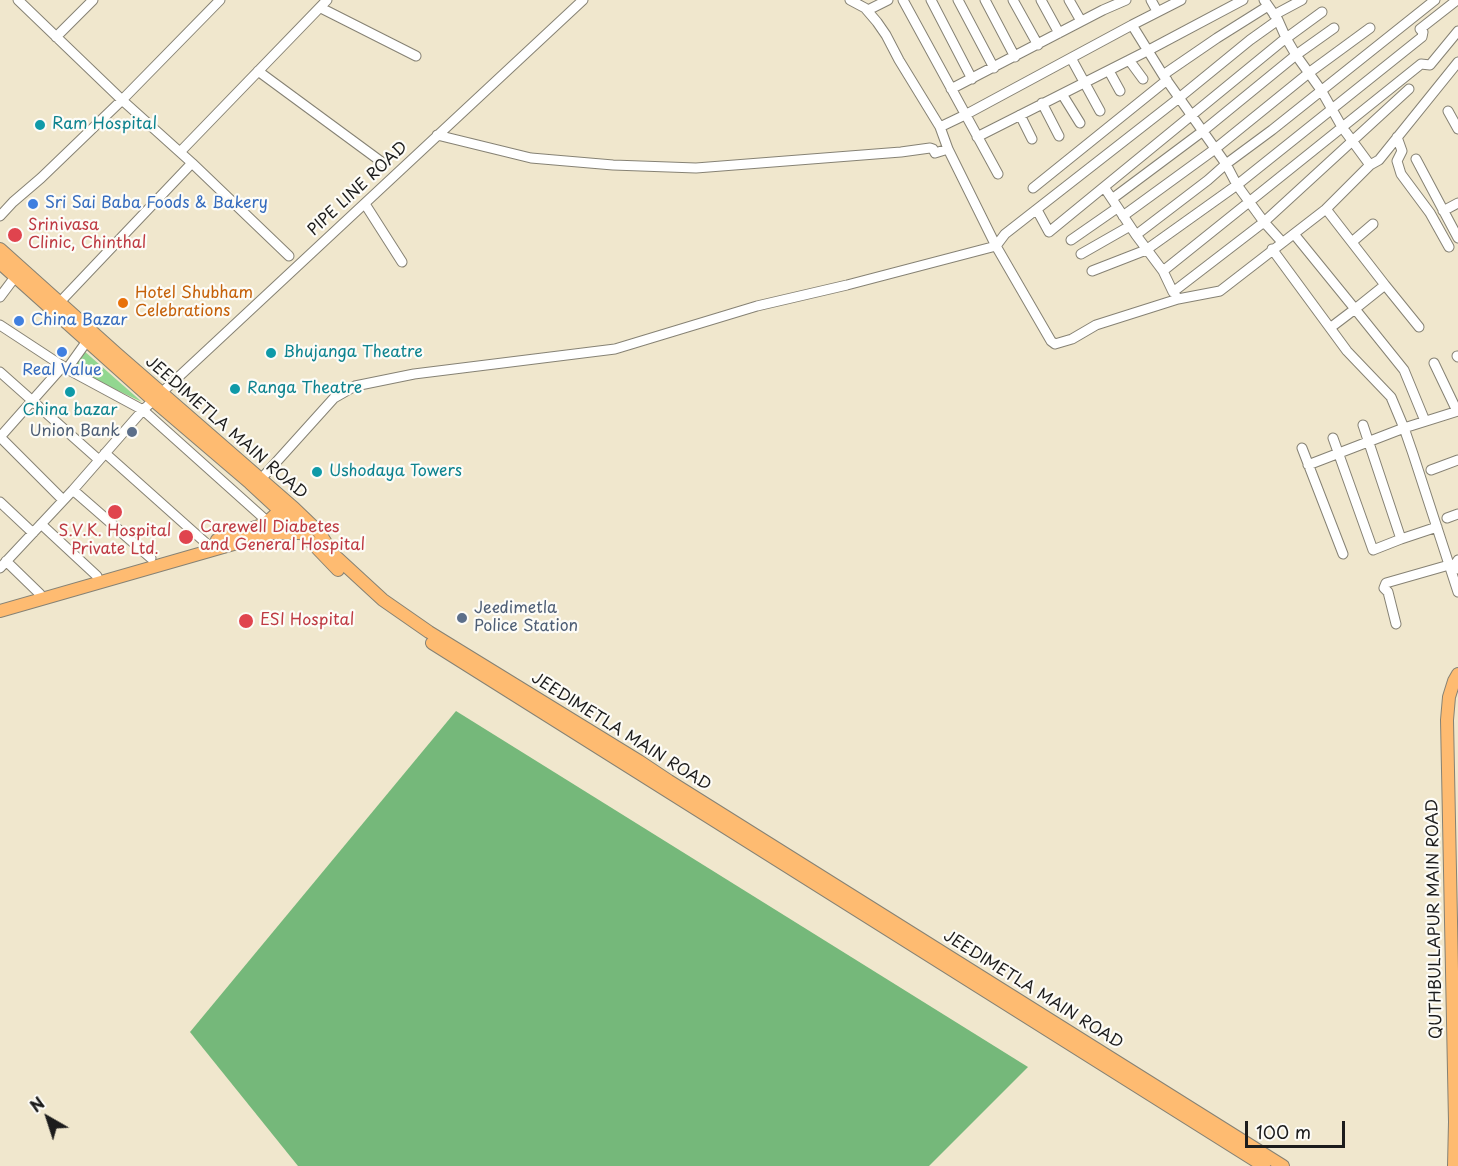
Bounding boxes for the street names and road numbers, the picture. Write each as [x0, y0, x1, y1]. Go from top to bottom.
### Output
street label: PIPE LINE ROAD [304, 138, 412, 240]
street label: JEEDIMETLA MAIN ROAD [141, 352, 311, 504]
street label: JEEDIMETLA MAIN ROAD [528, 669, 714, 795]
street label: QUTHBULLAPUR MAIN ROAD [1423, 799, 1447, 1039]
street label: JEEDIMETLA MAIN ROAD [940, 927, 1126, 1053]

